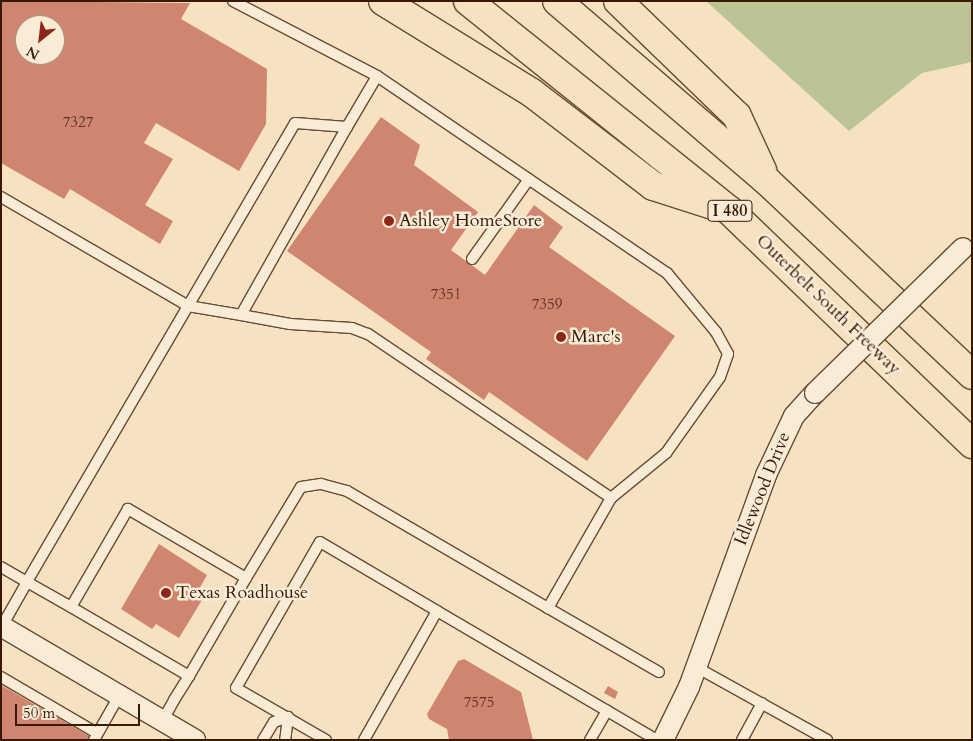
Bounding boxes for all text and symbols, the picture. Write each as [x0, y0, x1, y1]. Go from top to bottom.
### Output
north arrow [15, 15, 65, 65]
text: N [23, 41, 43, 64]
house number: 7327 [63, 114, 93, 132]
road number: I 480 [706, 198, 754, 225]
place label: Ashley HomeStore [399, 210, 542, 232]
marker: Ashley HomeStore [383, 215, 395, 227]
street label: Outerbelt South Freeway [751, 230, 905, 380]
house number: 7351 [431, 286, 461, 304]
house number: 7359 [532, 296, 562, 314]
place label: Marc's [571, 326, 621, 348]
marker: Marc's [555, 331, 567, 343]
street label: Idlewood Drive [730, 429, 796, 549]
place label: Texas Roadhouse [176, 582, 308, 604]
marker: Texas Roadhouse [160, 587, 172, 599]
scale bar [18, 694, 142, 726]
house number: 7575 [464, 694, 494, 712]
text: 50 m [23, 703, 55, 723]

